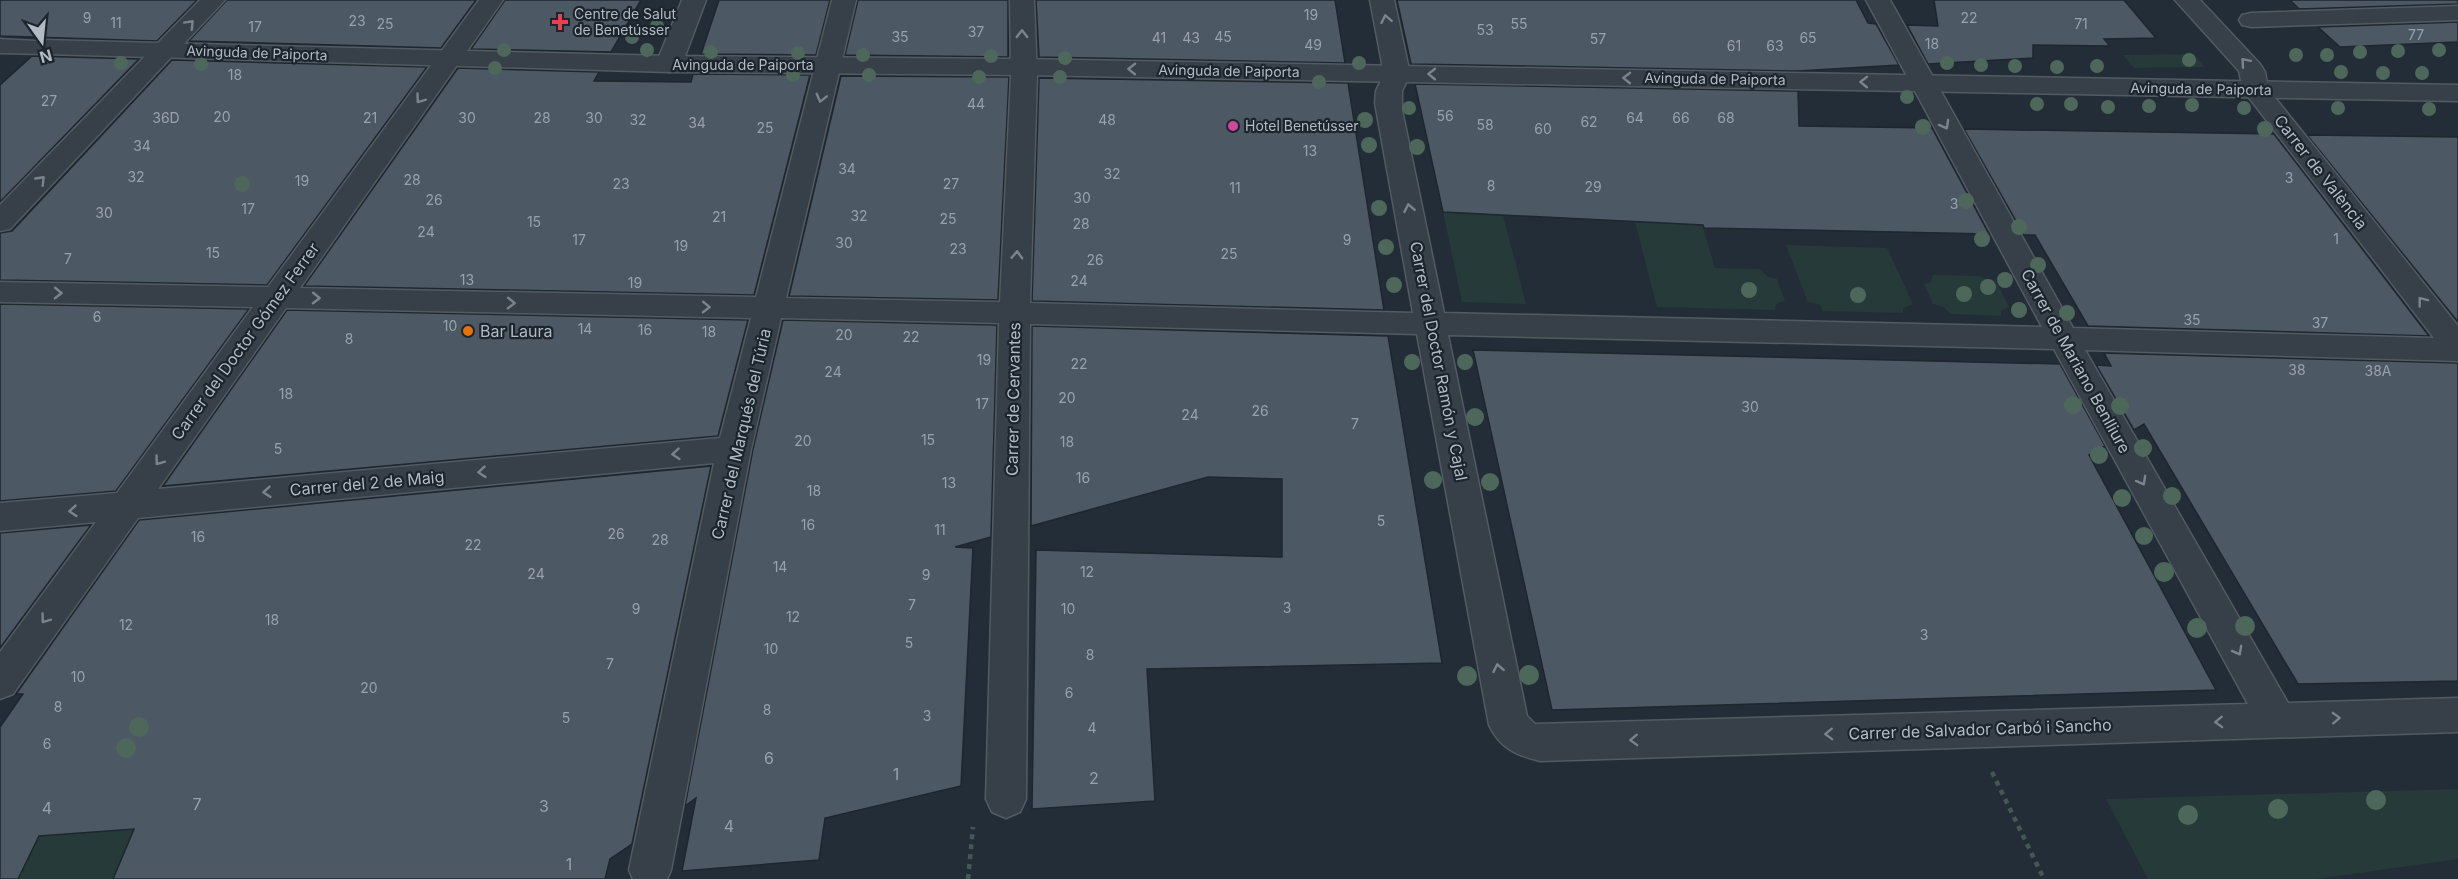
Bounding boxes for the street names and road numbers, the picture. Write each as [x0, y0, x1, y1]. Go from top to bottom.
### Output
street label: Avinguda de Paiporta [186, 42, 328, 63]
street label: Avinguda de Paiporta [672, 56, 814, 73]
street label: Avinguda de Paiporta [1158, 61, 1300, 80]
street label: Avinguda de Paiporta [1644, 69, 1786, 88]
street label: Avinguda de Paiporta [2130, 79, 2272, 98]
street label: Carrer de València [2270, 111, 2372, 233]
street label: Carrer del Doctor Gómez Ferrer [167, 238, 323, 444]
street label: Carrer del Doctor Ramón y Cajal [1406, 240, 1472, 482]
street label: Carrer de Mariano Benlliure [2017, 265, 2135, 457]
street label: Carrer de Cervantes [1002, 322, 1024, 476]
street label: Carrer del Marqués del Túria [707, 327, 775, 541]
street label: Carrer del 2 de Maig [289, 466, 445, 500]
street label: Carrer de Salvador Carbó i Sancho [1848, 714, 2112, 744]

